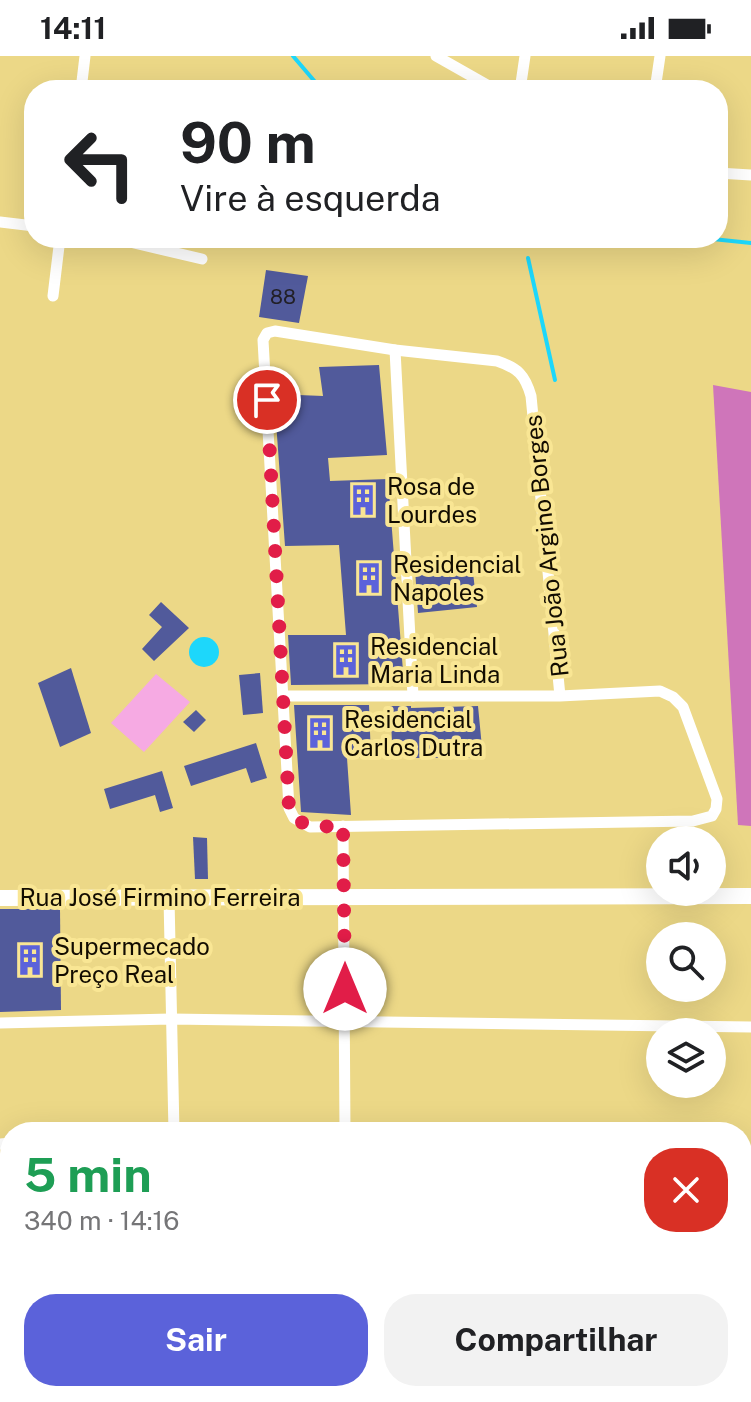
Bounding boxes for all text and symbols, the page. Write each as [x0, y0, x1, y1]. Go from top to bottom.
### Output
text: 14:11 [40, 10, 106, 46]
text: 90 m [180, 110, 316, 176]
icon: left [48, 112, 152, 216]
text: Vire à esquerda [180, 177, 441, 219]
house number: 88 [270, 285, 296, 309]
pin [233, 366, 301, 434]
icon: arrive [245, 378, 289, 422]
street label: Rua João Argino Borges [518, 414, 574, 678]
place label: Rosa de Lourdes [387, 472, 477, 528]
building icon: Rosa de Lourdes [346, 483, 380, 517]
place label: Residencial Napoles [393, 550, 522, 606]
building icon: Residencial Napoles [352, 561, 386, 595]
place label: Residencial Maria Linda [370, 632, 500, 688]
building icon: Residencial Maria Linda [329, 643, 363, 677]
place label: Residencial Carlos Dutra [344, 705, 483, 761]
building icon: Residencial Carlos Dutra [303, 716, 337, 750]
map controls [646, 826, 726, 1098]
button: sound [646, 826, 726, 906]
street label: Rua José Firmino Ferreira [20, 883, 300, 911]
button: search [646, 922, 726, 1002]
place label: Supermecado Preço Real [54, 932, 210, 988]
building icon: Supermecado Preço Real [13, 943, 47, 977]
position arrow [303, 947, 387, 1031]
button: layers [646, 1018, 726, 1098]
text: 5 min [24, 1146, 152, 1203]
button: close [644, 1148, 728, 1232]
text: 340 m · 14:16 [24, 1205, 179, 1236]
button: Sair [24, 1294, 368, 1386]
button: Compartilhar [384, 1294, 728, 1386]

